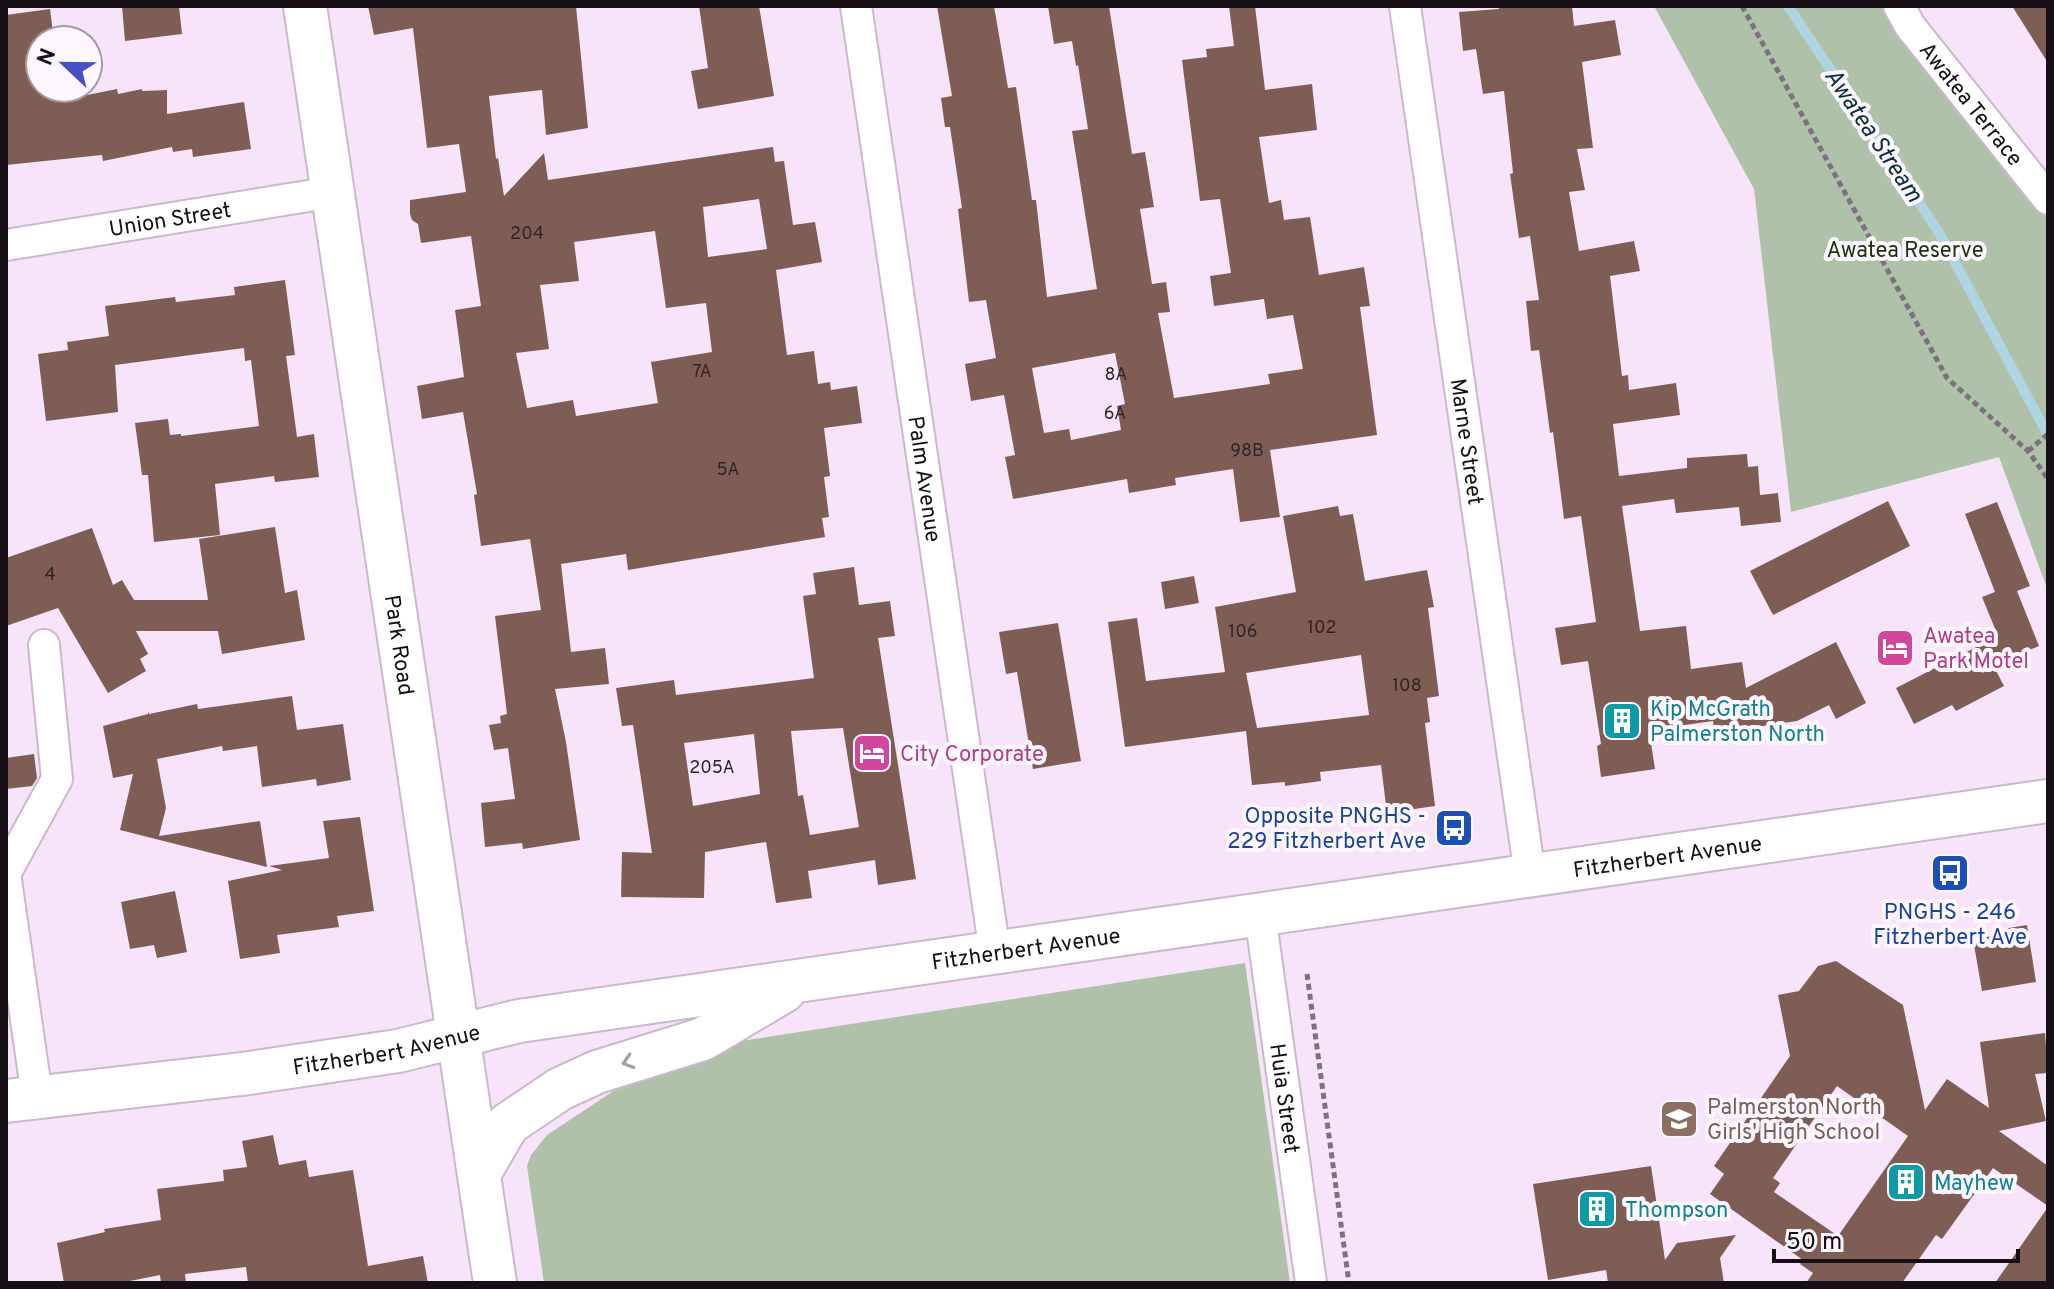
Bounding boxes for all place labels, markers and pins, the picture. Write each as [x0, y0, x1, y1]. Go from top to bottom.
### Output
place label: Awatea Park Motel [1923, 624, 2029, 676]
hotel icon: Awatea Park Motel [1874, 627, 1916, 669]
place label: Kip McGrath Palmerston North [1650, 697, 1825, 749]
building icon: Kip McGrath Palmerston North [1601, 700, 1643, 742]
hotel icon: City Corporate [851, 732, 893, 774]
place label: City Corporate [900, 742, 1044, 769]
place label: Opposite PNGHS - 229 Fitzherbert Ave [1227, 804, 1426, 856]
bus stop icon: Opposite PNGHS - 229 Fitzherbert Ave [1433, 807, 1475, 849]
bus stop icon: PNGHS - 246 Fitzherbert Ave [1929, 852, 1971, 894]
place label: PNGHS - 246 Fitzherbert Ave [1873, 900, 2027, 952]
place label: Palmerston North Girls' High School [1707, 1095, 1882, 1147]
school or university icon: Palmerston North Girls' High School [1658, 1098, 1700, 1140]
building icon: Mayhew [1885, 1161, 1927, 1203]
place label: Mayhew [1934, 1171, 2014, 1198]
building icon: Thompson [1576, 1188, 1618, 1230]
place label: Thompson [1625, 1198, 1729, 1225]

